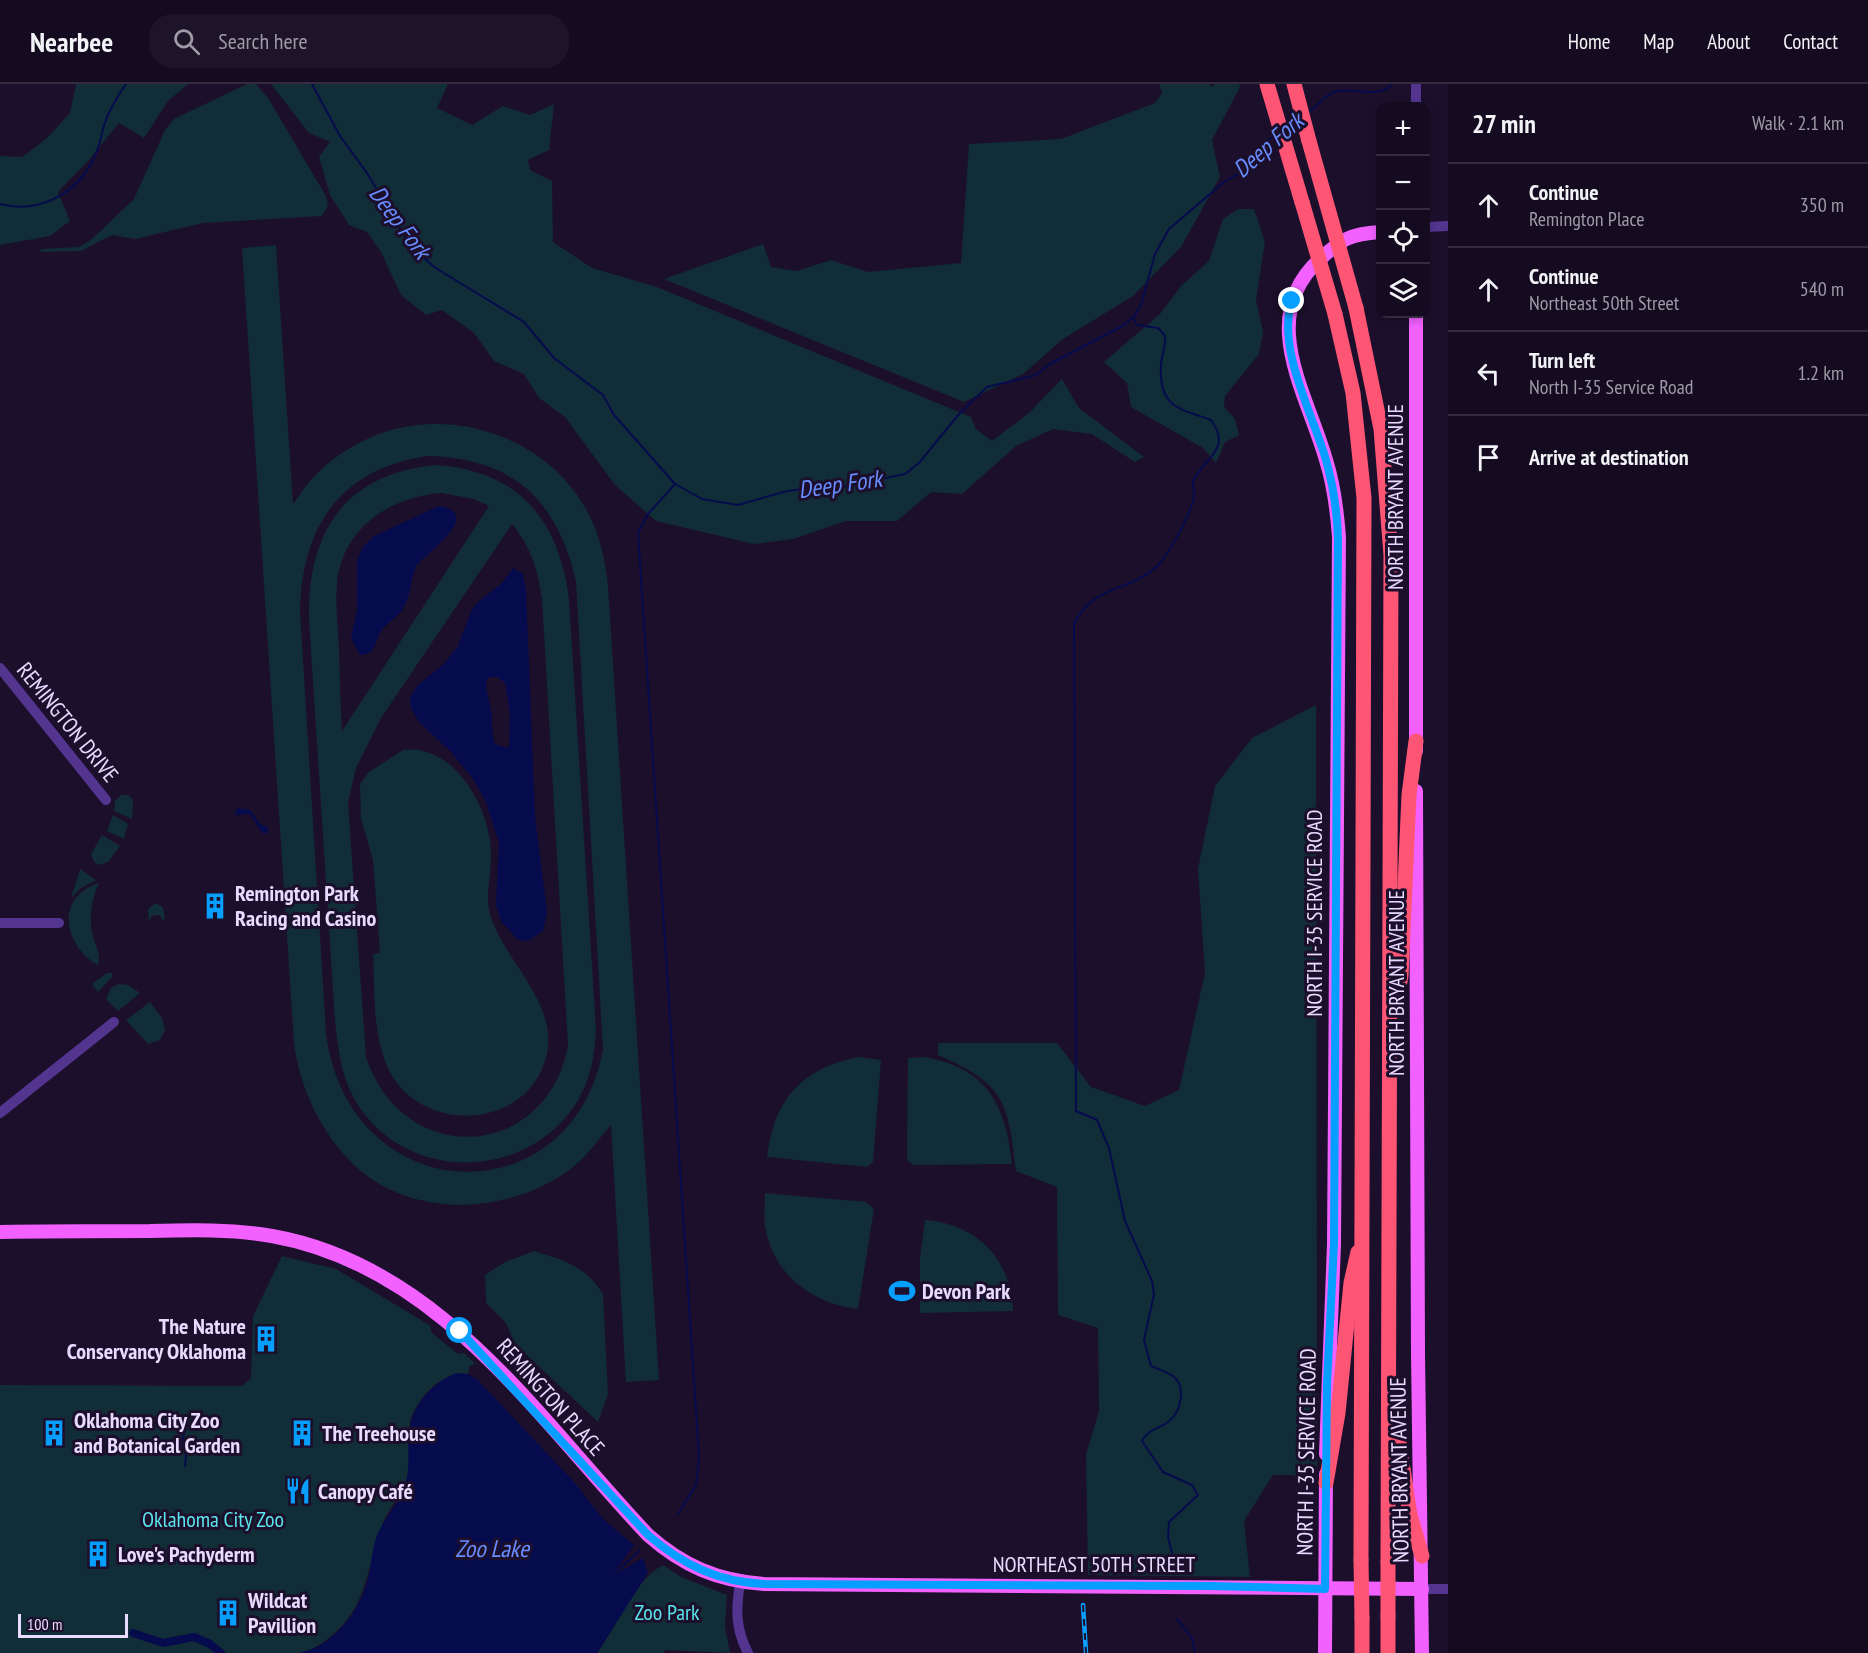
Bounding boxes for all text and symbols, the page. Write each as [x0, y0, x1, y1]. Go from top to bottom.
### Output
search box [149, 14, 569, 68]
text: Nearbee [30, 23, 113, 60]
icon: search [170, 25, 203, 58]
text: Search here [218, 27, 308, 55]
text: Home [1568, 28, 1610, 55]
text: Map [1643, 28, 1674, 55]
text: About [1707, 28, 1750, 55]
text: Contact [1783, 28, 1838, 55]
map controls [1376, 102, 1430, 318]
button: + [1376, 102, 1430, 156]
water label: Deep Fork [1226, 104, 1312, 184]
text: 27 min [1472, 107, 1536, 140]
text: Walk · 2.1 km [1752, 110, 1844, 136]
button: − [1376, 156, 1430, 210]
text: Continue [1529, 178, 1599, 206]
water label: Deep Fork [362, 179, 439, 267]
icon: ahead [1472, 189, 1505, 222]
text: 350 m [1800, 192, 1844, 218]
text: Remington Place [1529, 206, 1645, 232]
button: locate [1376, 210, 1430, 264]
text: Continue [1529, 262, 1599, 290]
button: layers [1376, 264, 1430, 318]
icon: ahead [1472, 273, 1505, 306]
text: 540 m [1800, 276, 1844, 302]
route end [1278, 287, 1304, 313]
text: Northeast 50th Street [1529, 290, 1679, 316]
text: Turn left [1529, 346, 1595, 374]
icon: left [1472, 357, 1505, 390]
text: 1.2 km [1797, 360, 1844, 386]
text: North I-35 Service Road [1529, 374, 1693, 400]
street label: NORTH BRYANT AVENUE [1381, 404, 1409, 590]
icon: arrive [1472, 441, 1505, 474]
text: Arrive at destination [1529, 443, 1689, 471]
water label: Deep Fork [796, 462, 886, 505]
street label: REMINGTON DRIVE [11, 656, 125, 788]
street label: NORTH I-35 SERVICE ROAD [1300, 809, 1328, 1017]
place label: Remington Park Racing and Casino [235, 879, 376, 932]
street label: NORTH BRYANT AVENUE [1382, 890, 1410, 1076]
building icon: Remington Park Racing and Casino [200, 891, 230, 921]
sports icon: Devon Park [887, 1276, 917, 1306]
place label: Devon Park [922, 1277, 1011, 1305]
place label: The Nature Conservancy Oklahoma [67, 1312, 246, 1365]
route start [446, 1317, 472, 1343]
building icon: The Nature Conservancy Oklahoma [251, 1324, 281, 1354]
street label: REMINGTON PLACE [491, 1333, 611, 1461]
street label: NORTH I-35 SERVICE ROAD [1290, 1348, 1322, 1556]
street label: NORTH BRYANT AVENUE [1383, 1377, 1415, 1563]
place label: Oklahoma City Zoo and Botanical Garden [74, 1406, 240, 1459]
building icon: Oklahoma City Zoo and Botanical Garden [39, 1418, 69, 1448]
building icon: The Treehouse [287, 1418, 317, 1448]
place label: The Treehouse [322, 1419, 436, 1447]
restaurant icon: Canopy Café [283, 1476, 313, 1506]
place label: Canopy Café [318, 1477, 413, 1505]
park label: Oklahoma City Zoo [142, 1505, 284, 1533]
water label: Zoo Lake [455, 1533, 531, 1564]
building icon: Love's Pachyderm [83, 1539, 113, 1569]
place label: Love's Pachyderm [118, 1540, 255, 1568]
street label: NORTHEAST 50TH STREET [993, 1550, 1196, 1578]
place label: Wildcat Pavillion [247, 1586, 316, 1639]
building icon: Wildcat Pavillion [213, 1598, 243, 1628]
park label: Zoo Park [634, 1598, 700, 1626]
scale bar [18, 1611, 128, 1638]
text: 100 m [27, 1614, 62, 1634]

